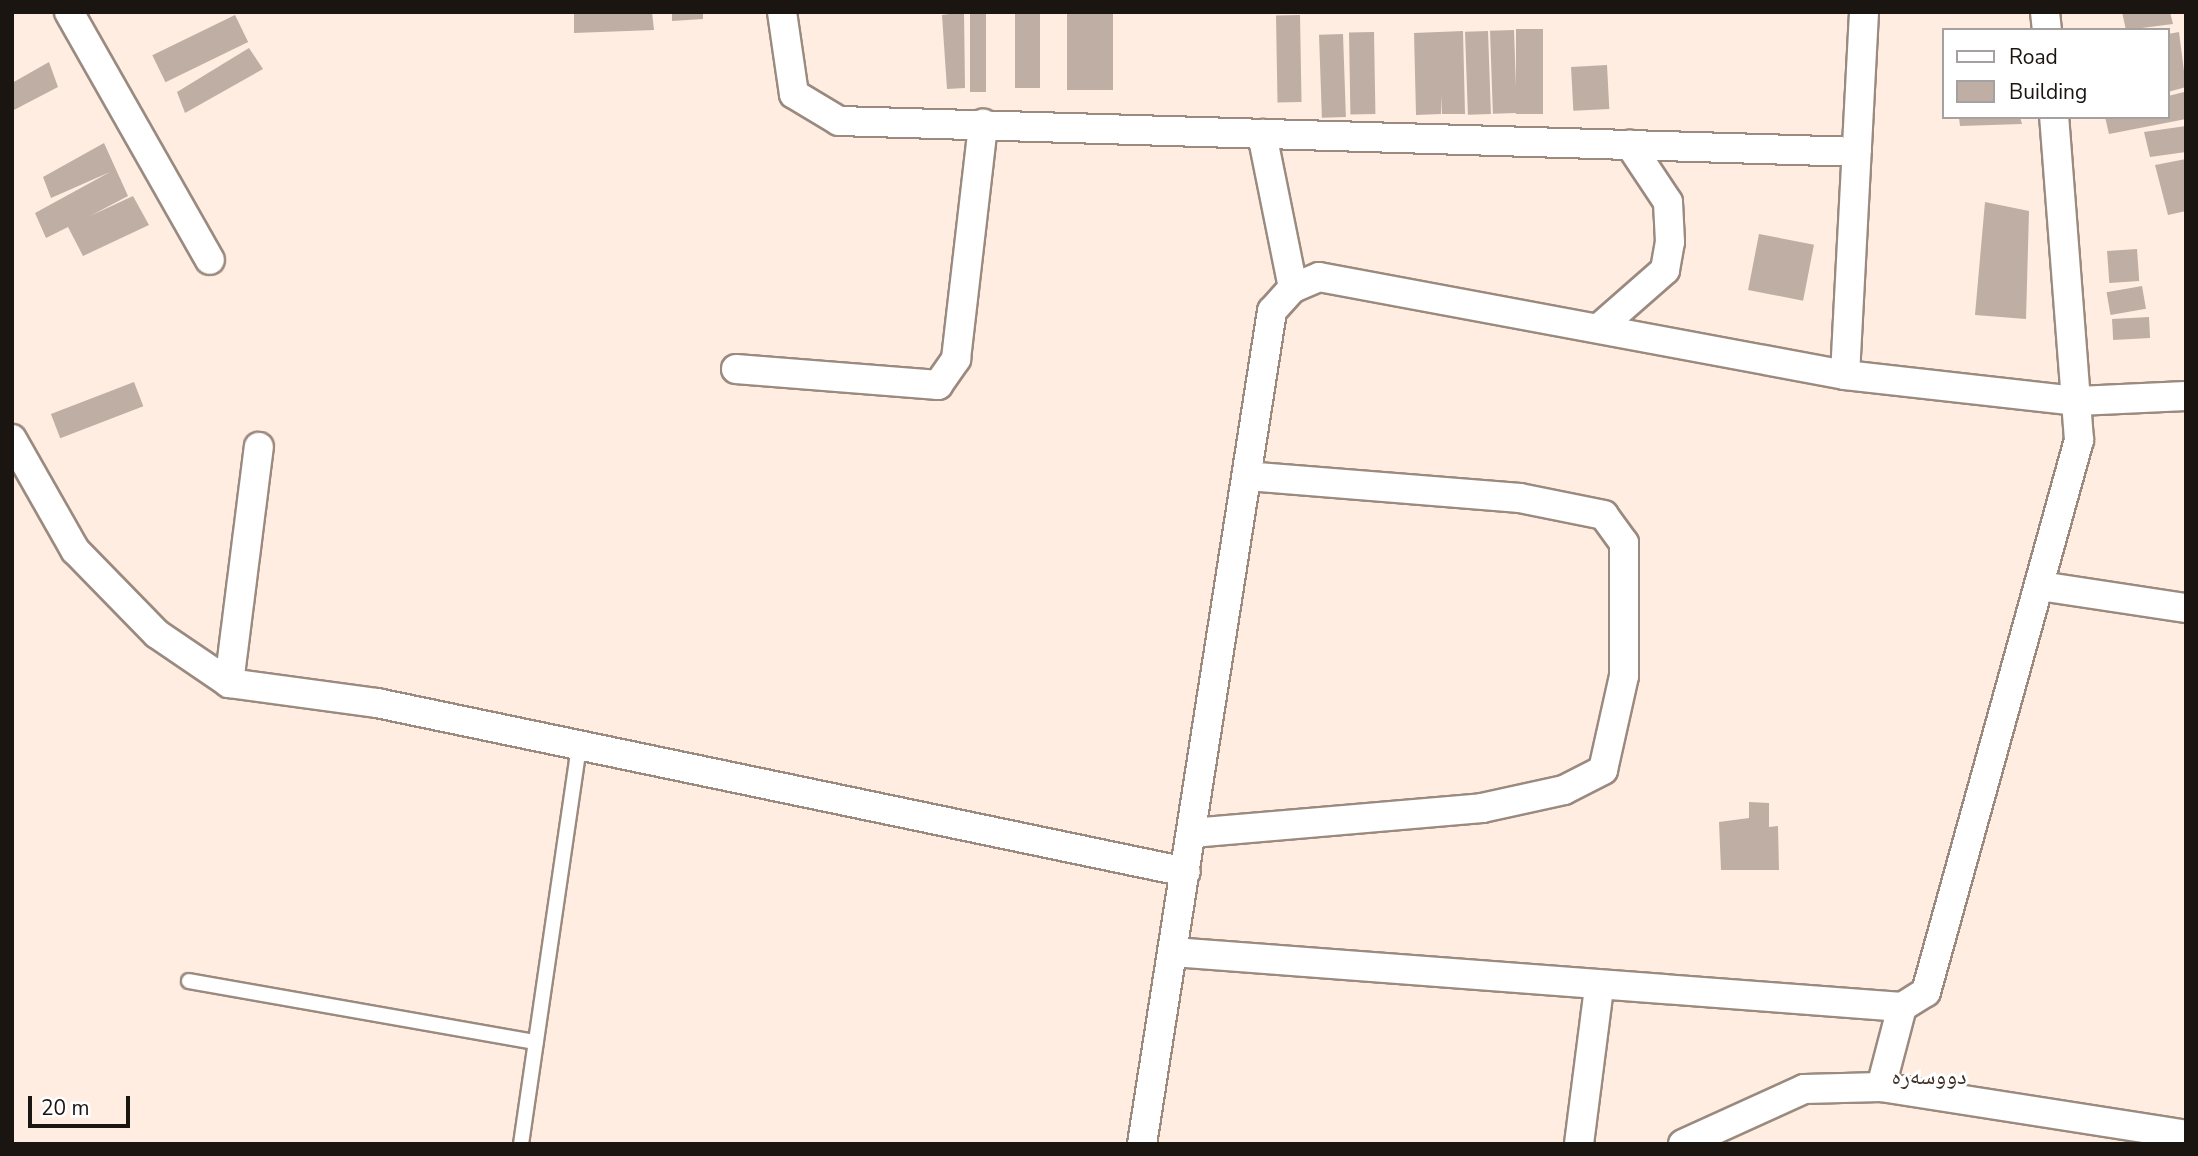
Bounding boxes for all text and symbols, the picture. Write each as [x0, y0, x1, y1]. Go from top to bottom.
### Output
legend [1942, 28, 2170, 119]
text: Road [2009, 43, 2058, 71]
text: Building [2009, 78, 2087, 106]
district label: دووسەرە [1892, 1063, 1966, 1091]
scale bar [32, 1082, 133, 1126]
text: 20 m [41, 1094, 90, 1122]

